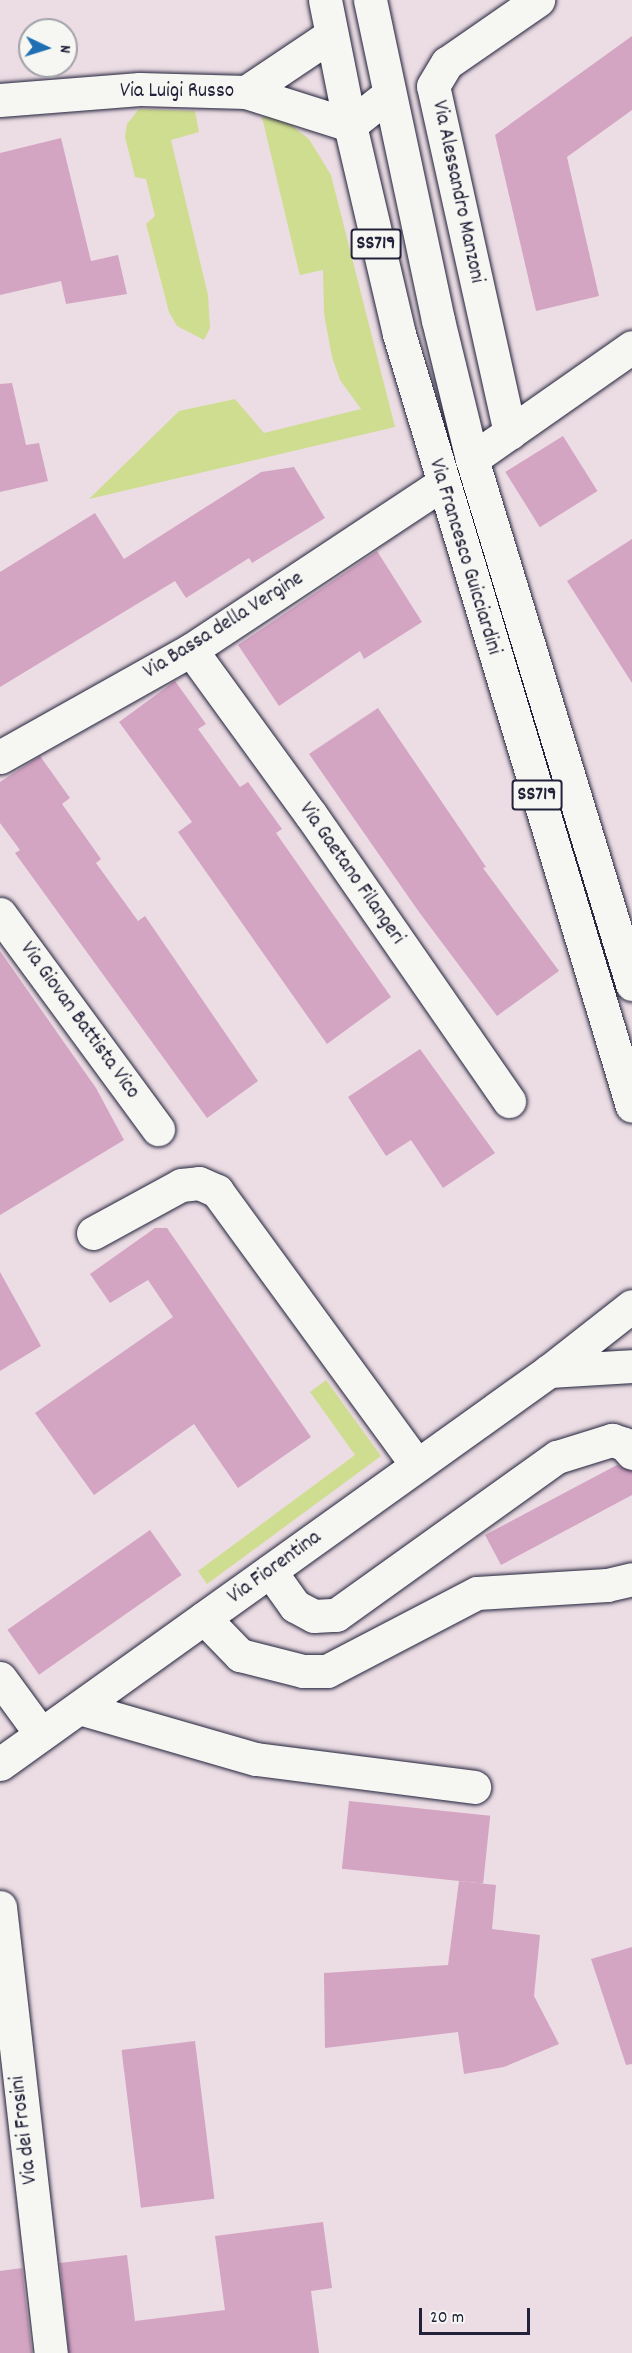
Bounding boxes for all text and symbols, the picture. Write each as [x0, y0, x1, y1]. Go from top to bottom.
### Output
north arrow [18, 18, 78, 78]
text: N [53, 44, 76, 54]
street label: Via Luigi Russo [120, 79, 234, 105]
street label: Via Alessandro Manzoni [425, 98, 489, 286]
road number: SS719 [350, 227, 401, 261]
street label: Via Francesco Guicciardini [422, 456, 506, 658]
street label: Via Bassa della Vergine [139, 567, 309, 685]
road number: SS719 [512, 778, 562, 812]
street label: Via Gaetano Filangeri [293, 798, 409, 950]
street label: Via Giovan Battista Vico [14, 938, 144, 1104]
street label: Via Fiorentina [223, 1526, 327, 1610]
street label: Via dei Frosini [6, 2074, 44, 2186]
scale bar [422, 2296, 533, 2334]
text: 20 m [430, 2306, 464, 2331]

